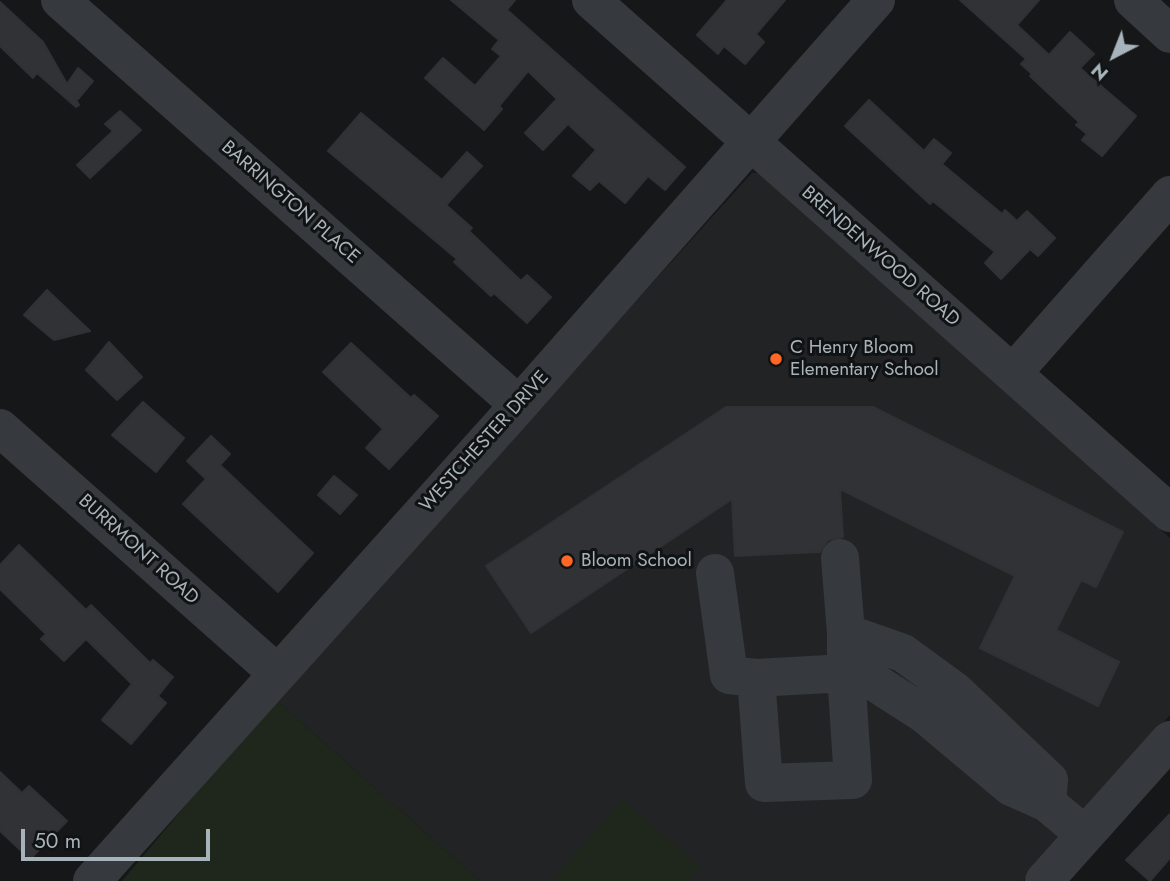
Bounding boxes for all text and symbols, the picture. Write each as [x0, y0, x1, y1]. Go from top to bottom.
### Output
north arrow [1079, 21, 1149, 91]
text: N [1085, 57, 1114, 87]
street label: BARRINGTON PLACE [216, 137, 364, 269]
street label: BRENDENWOOD ROAD [796, 182, 964, 332]
place label: C Henry Bloom Elementary School [790, 337, 939, 381]
marker: C Henry Bloom Elementary School [768, 351, 784, 367]
street label: WESTCHESTER DRIVE [416, 367, 554, 517]
street label: BURRMONT ROAD [73, 490, 203, 610]
place label: Bloom School [581, 550, 692, 572]
marker: Bloom School [559, 553, 575, 569]
scale bar [24, 814, 214, 858]
text: 50 m [34, 826, 81, 856]

